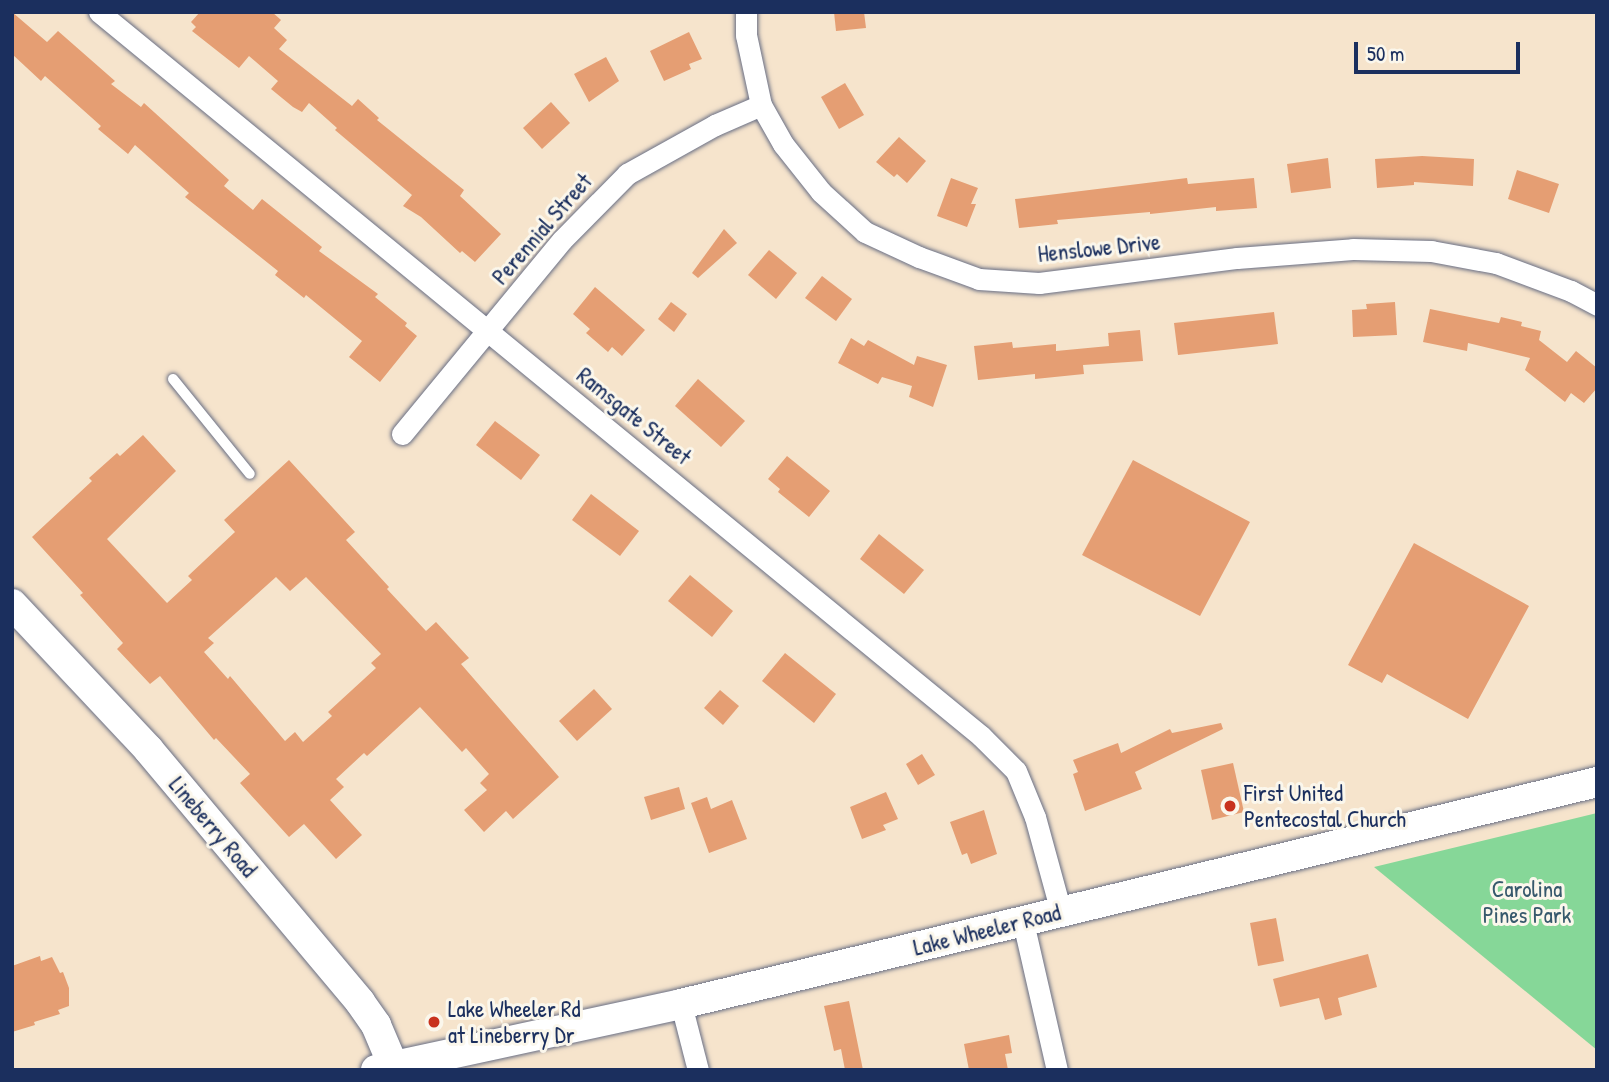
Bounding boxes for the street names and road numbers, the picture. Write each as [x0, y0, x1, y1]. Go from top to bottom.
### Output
street label: Perennial Street [486, 168, 598, 290]
street label: Henslowe Drive [1036, 228, 1162, 268]
street label: Ramsgate Street [571, 362, 697, 470]
street label: Lineberry Road [163, 771, 263, 883]
street label: Lake Wheeler Road [910, 898, 1064, 962]

